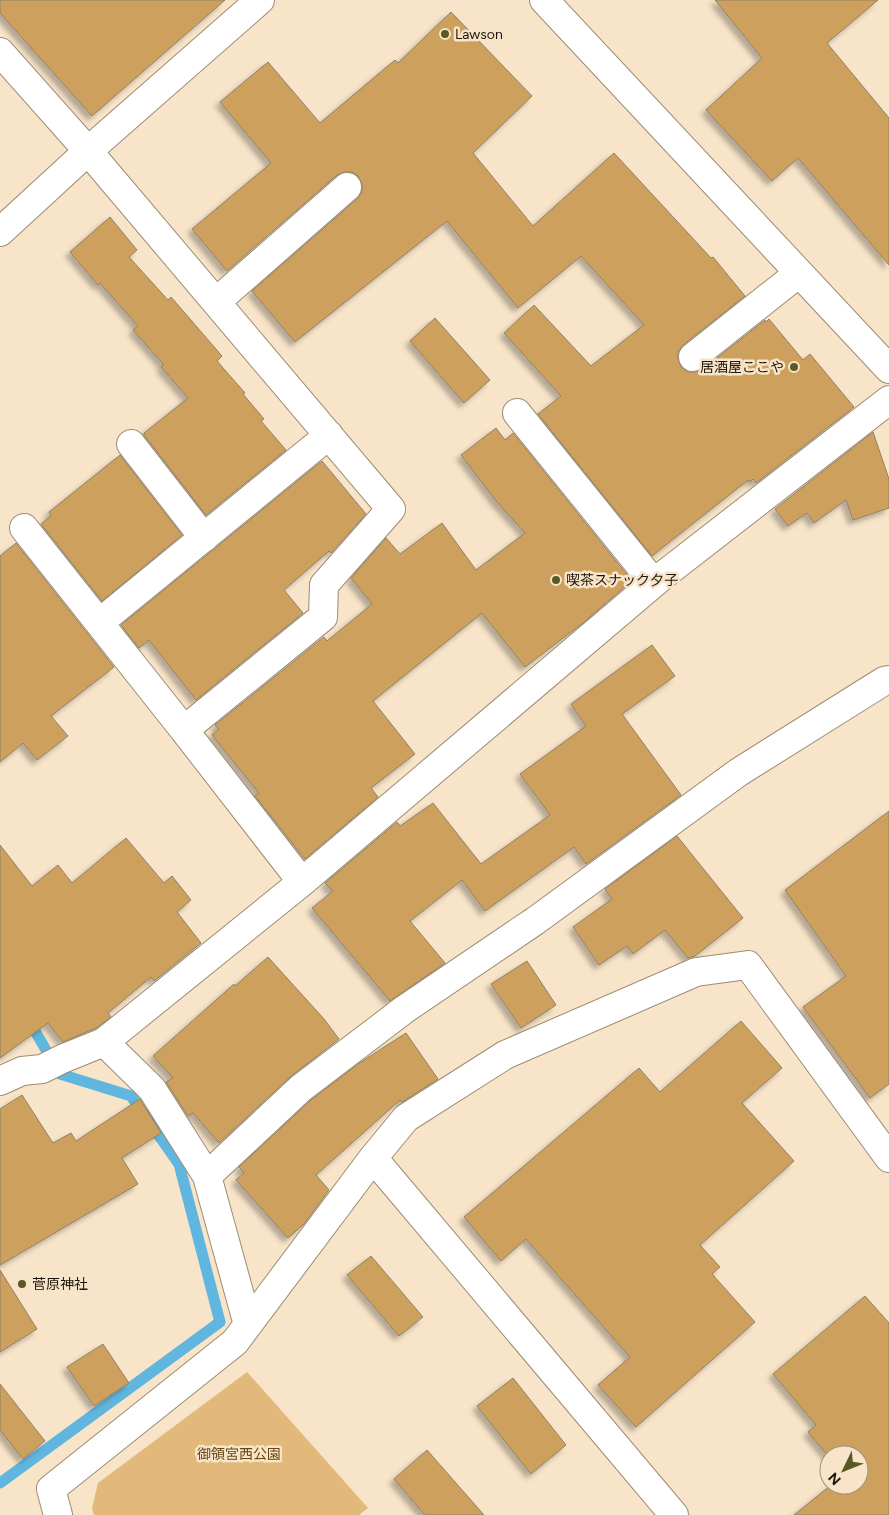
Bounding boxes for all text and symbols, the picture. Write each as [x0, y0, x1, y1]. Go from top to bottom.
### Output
place label: Lawson [455, 26, 503, 43]
marker: Lawson [439, 28, 451, 40]
place label: 居酒屋ここや [700, 359, 784, 376]
marker: 居酒屋ここや [788, 361, 800, 373]
place label: 喫茶スナック夕子 [566, 572, 678, 589]
marker: 喫茶スナック夕子 [550, 574, 562, 586]
place label: 菅原神社 [32, 1276, 88, 1293]
marker: 菅原神社 [16, 1278, 28, 1290]
north arrow [819, 1445, 869, 1495]
park label: 御領宮西公園 [197, 1446, 281, 1463]
text: N [825, 1469, 845, 1488]

